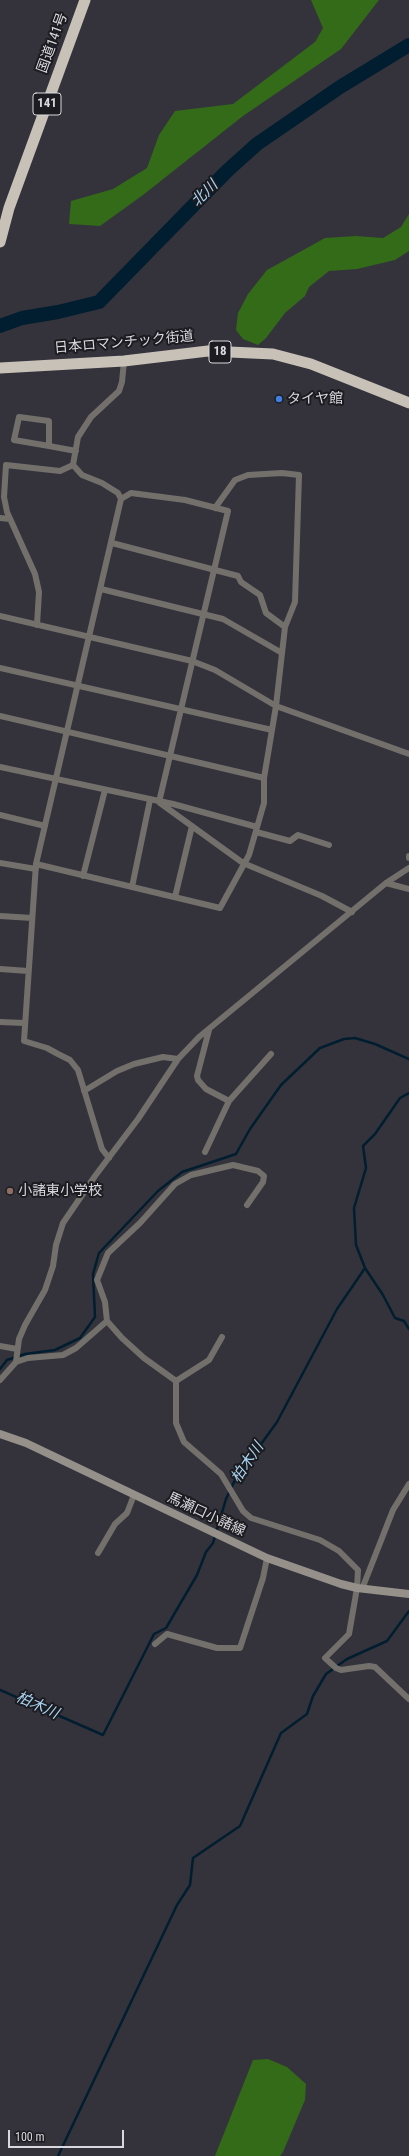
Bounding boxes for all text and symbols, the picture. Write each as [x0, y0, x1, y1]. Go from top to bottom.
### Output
street label: 国道141号 [34, 11, 72, 75]
road number: 141 [33, 93, 61, 115]
water label: 北川 [188, 177, 222, 211]
street label: 日本ロマンチック街道 [54, 329, 194, 357]
road number: 18 [209, 341, 231, 363]
place label: タイヤ館 [287, 391, 343, 407]
marker: タイヤ館 [274, 394, 284, 404]
place label: 小諸東小学校 [18, 1183, 102, 1199]
marker: 小諸東小学校 [5, 1186, 15, 1196]
water label: 柏木川 [228, 1439, 268, 1487]
street label: 馬瀬口小諸線 [164, 1490, 248, 1540]
water label: 柏木川 [13, 1689, 61, 1723]
scale bar [10, 2122, 126, 2148]
text: 100 m [15, 2130, 45, 2144]

